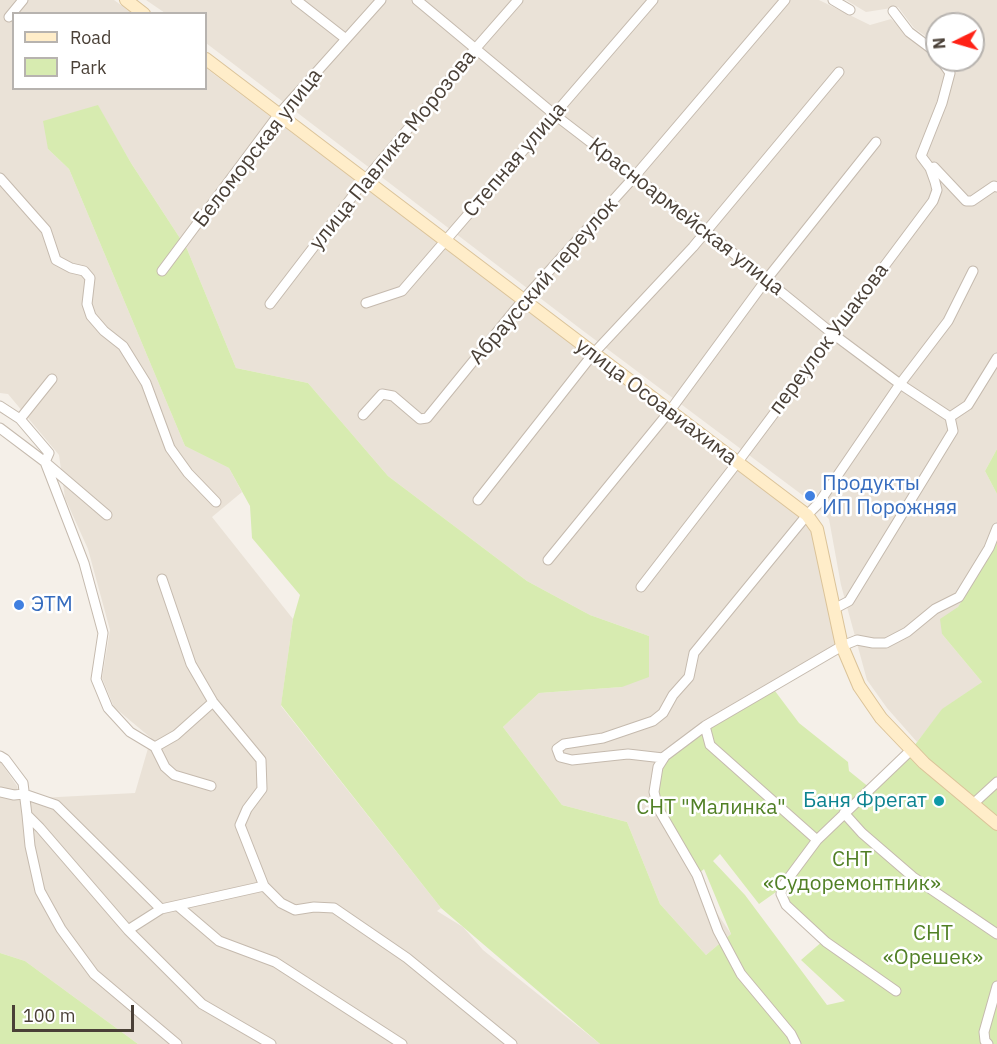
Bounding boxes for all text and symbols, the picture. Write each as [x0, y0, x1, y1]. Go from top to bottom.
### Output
legend [12, 12, 207, 90]
north arrow [925, 12, 985, 72]
text: Road [70, 26, 111, 49]
text: N [929, 37, 950, 50]
street label: улица Павлика Морозова [305, 45, 481, 255]
text: Park [70, 56, 106, 79]
street label: Беломорская улица [188, 64, 328, 232]
street label: Степная улица [458, 97, 572, 223]
street label: Красноармейская улица [583, 133, 789, 301]
street label: Абраусский переулок [464, 192, 624, 370]
street label: переулок Ушакова [764, 258, 894, 420]
street label: улица Осоавиахима [570, 333, 742, 471]
place label: Продукты ИП Порожняя [822, 471, 957, 521]
marker: Продукты ИП Порожняя [803, 489, 817, 503]
place label: ЭТМ [31, 592, 73, 618]
marker: ЭТМ [12, 598, 26, 612]
place label: Баня Фрегат [803, 788, 927, 814]
marker: Баня Фрегат [932, 794, 946, 808]
park label: СНТ "Малинка" [636, 795, 786, 821]
park label: СНТ «Судоремонтник» [763, 847, 941, 897]
park label: СНТ «Орешек» [883, 921, 983, 971]
scale bar [15, 993, 136, 1031]
text: 100 m [23, 1004, 75, 1027]

